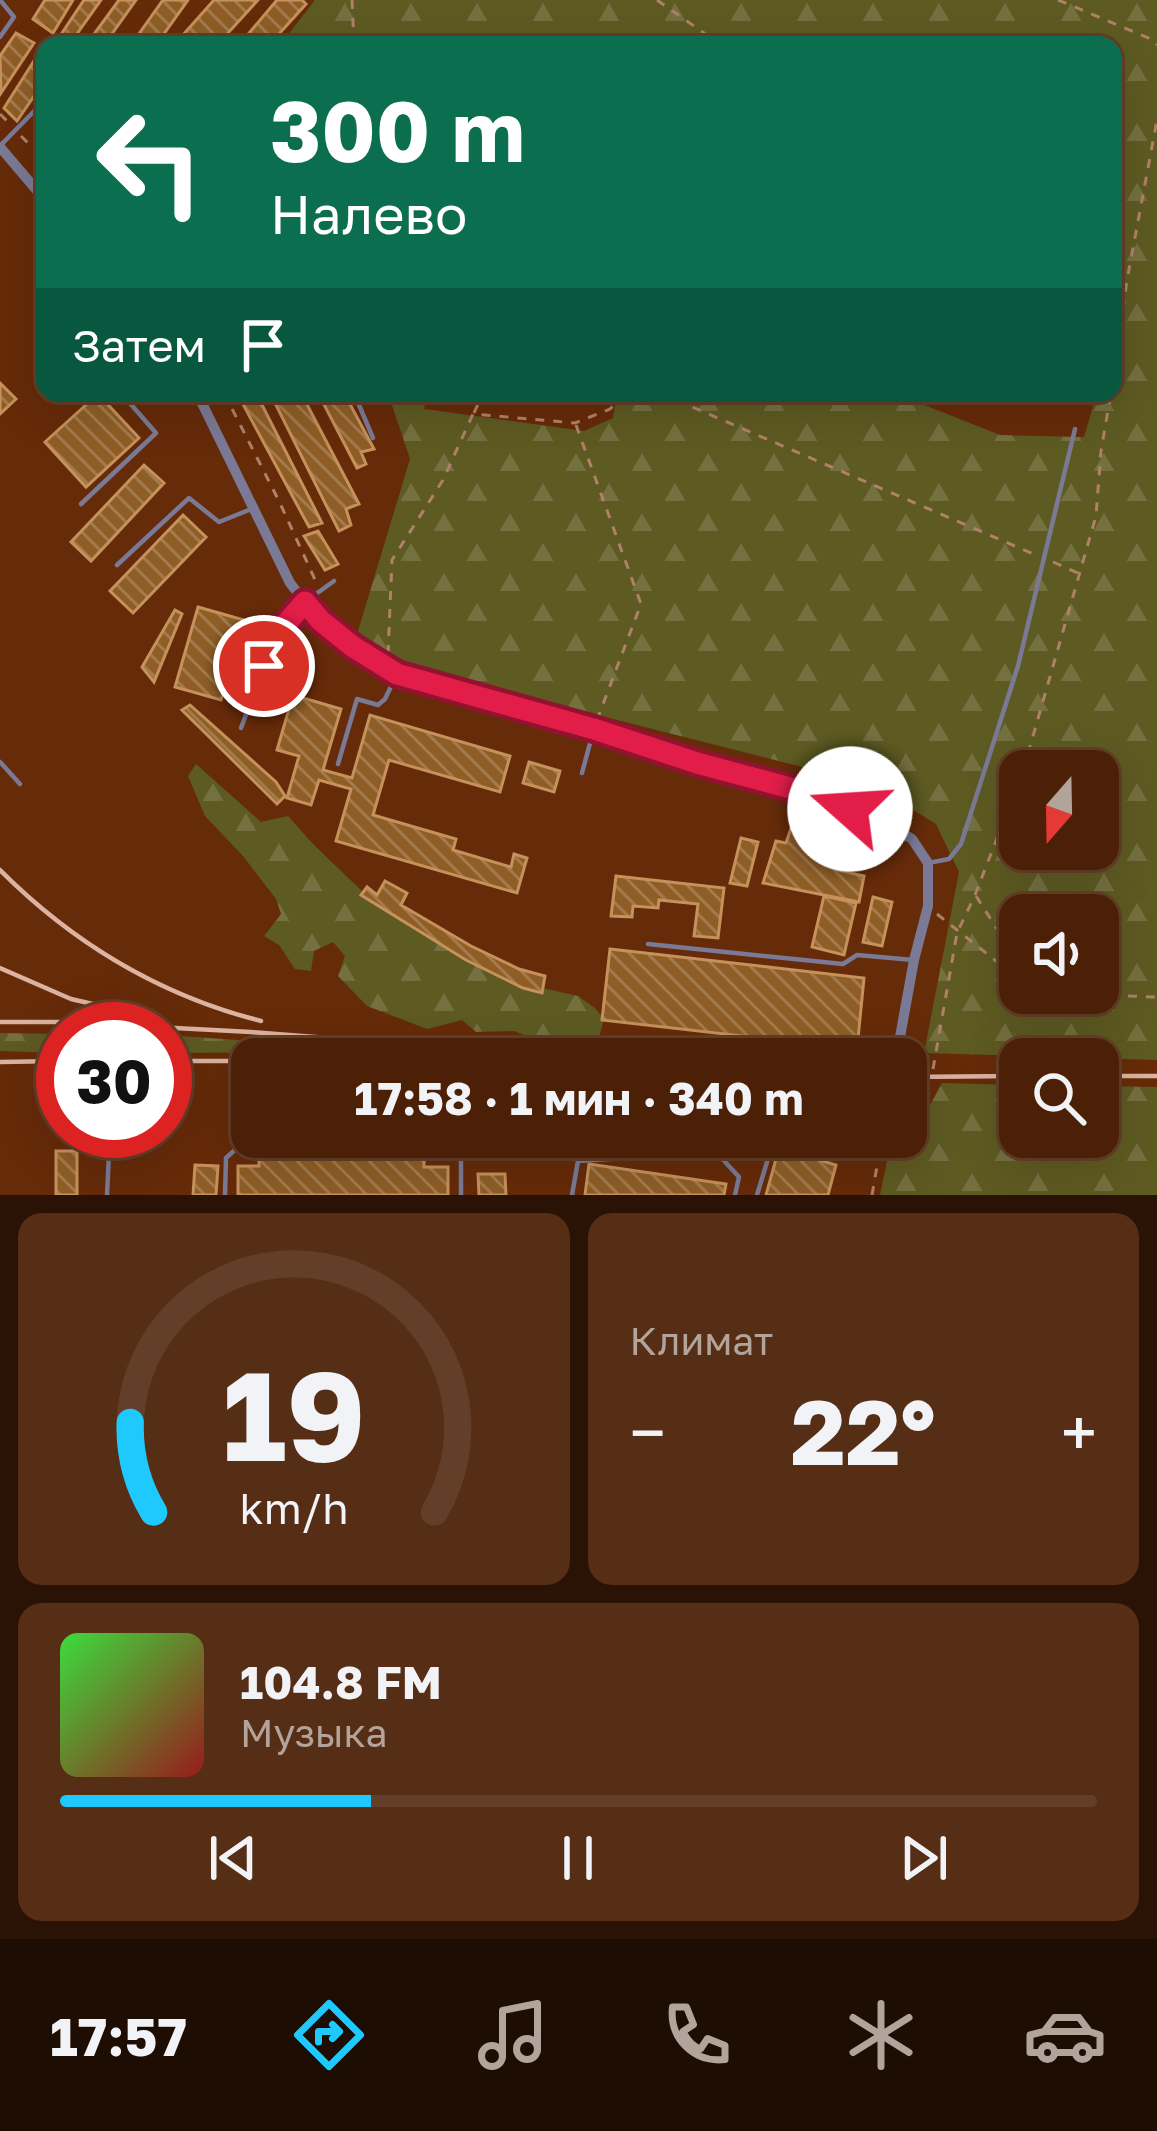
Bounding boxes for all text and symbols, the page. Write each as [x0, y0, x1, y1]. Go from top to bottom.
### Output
text: 300 m [270, 80, 525, 180]
icon: left [72, 84, 228, 240]
text: Налево [270, 181, 467, 246]
icon: arrive [230, 312, 296, 378]
text: Затем [72, 318, 206, 372]
pin [213, 615, 315, 717]
icon: arrive [231, 633, 297, 699]
position arrow [787, 746, 913, 872]
north arrow [999, 750, 1119, 870]
map controls [999, 750, 1119, 1158]
button: sound [999, 894, 1119, 1014]
speed limit sign: 30 [36, 1002, 192, 1158]
button: search [999, 1038, 1119, 1158]
text: 17:58 · 1 мин · 340 m [354, 1071, 804, 1125]
text: Климат [630, 1317, 773, 1364]
text: 19 [222, 1339, 366, 1488]
text: 22° [791, 1377, 936, 1485]
text: − [630, 1392, 666, 1472]
text: + [1061, 1392, 1097, 1472]
text: km/h [239, 1482, 348, 1533]
text: 104.8 FM [240, 1655, 442, 1709]
text: Музыка [240, 1709, 388, 1756]
icon: previous [200, 1825, 266, 1891]
icon: pause [545, 1825, 611, 1891]
icon: next [891, 1825, 957, 1891]
icon: directions [287, 1993, 371, 2077]
icon: music [471, 1993, 555, 2077]
icon: phone [655, 1993, 739, 2077]
icon: climate [839, 1993, 923, 2077]
icon: car [1023, 1993, 1107, 2077]
text: 17:57 [50, 2003, 187, 2068]

